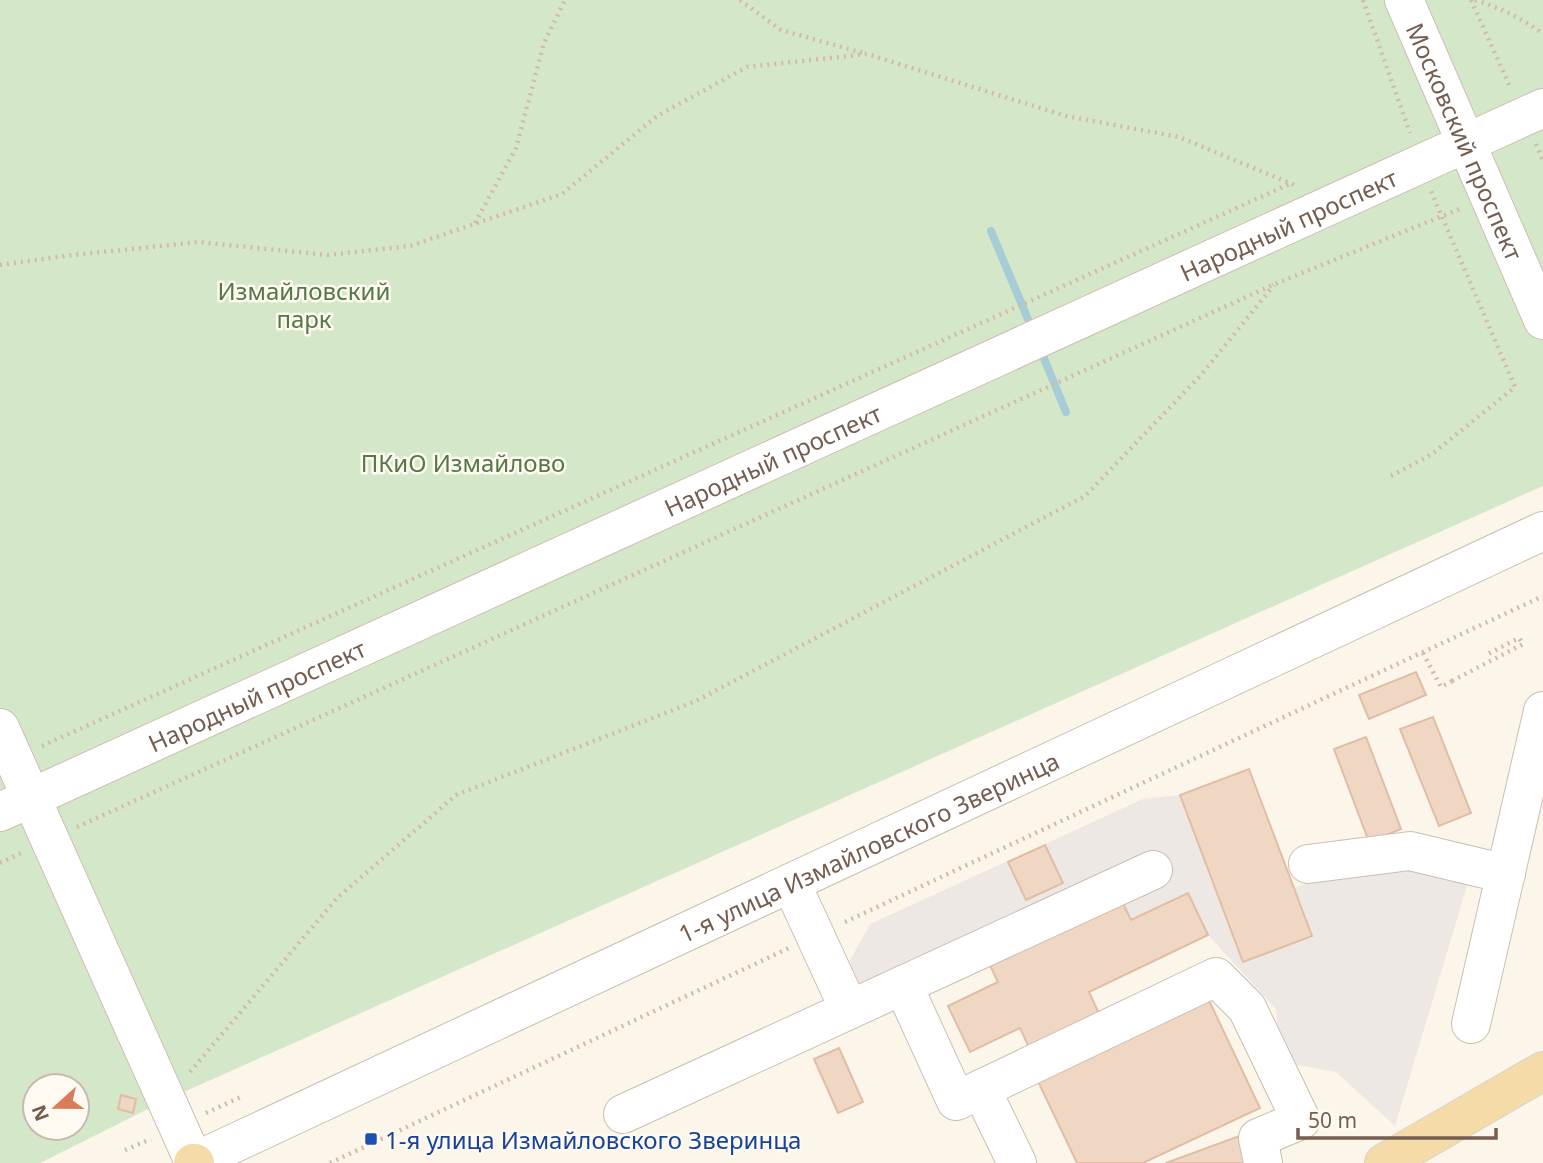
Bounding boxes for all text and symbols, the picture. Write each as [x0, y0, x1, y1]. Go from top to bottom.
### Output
street label: Московский проспект [1399, 17, 1531, 265]
street label: Народный проспект [1174, 160, 1402, 288]
park label: Измайловский парк [218, 274, 390, 335]
street label: Народный проспект [658, 396, 886, 523]
park label: ПКиО Измайлово [361, 446, 565, 479]
street label: Народный проспект [143, 631, 371, 759]
street label: 1-я улица Измайловского Зверинца [673, 743, 1064, 950]
north arrow [21, 1072, 91, 1142]
scale bar [1298, 1096, 1496, 1140]
text: N [25, 1101, 55, 1125]
text: 50 m [1308, 1106, 1357, 1134]
place label: 1-я улица Измайловского Зверинца [385, 1123, 801, 1156]
marker: 1-я улица Измайловского Зверинца [363, 1131, 379, 1147]

